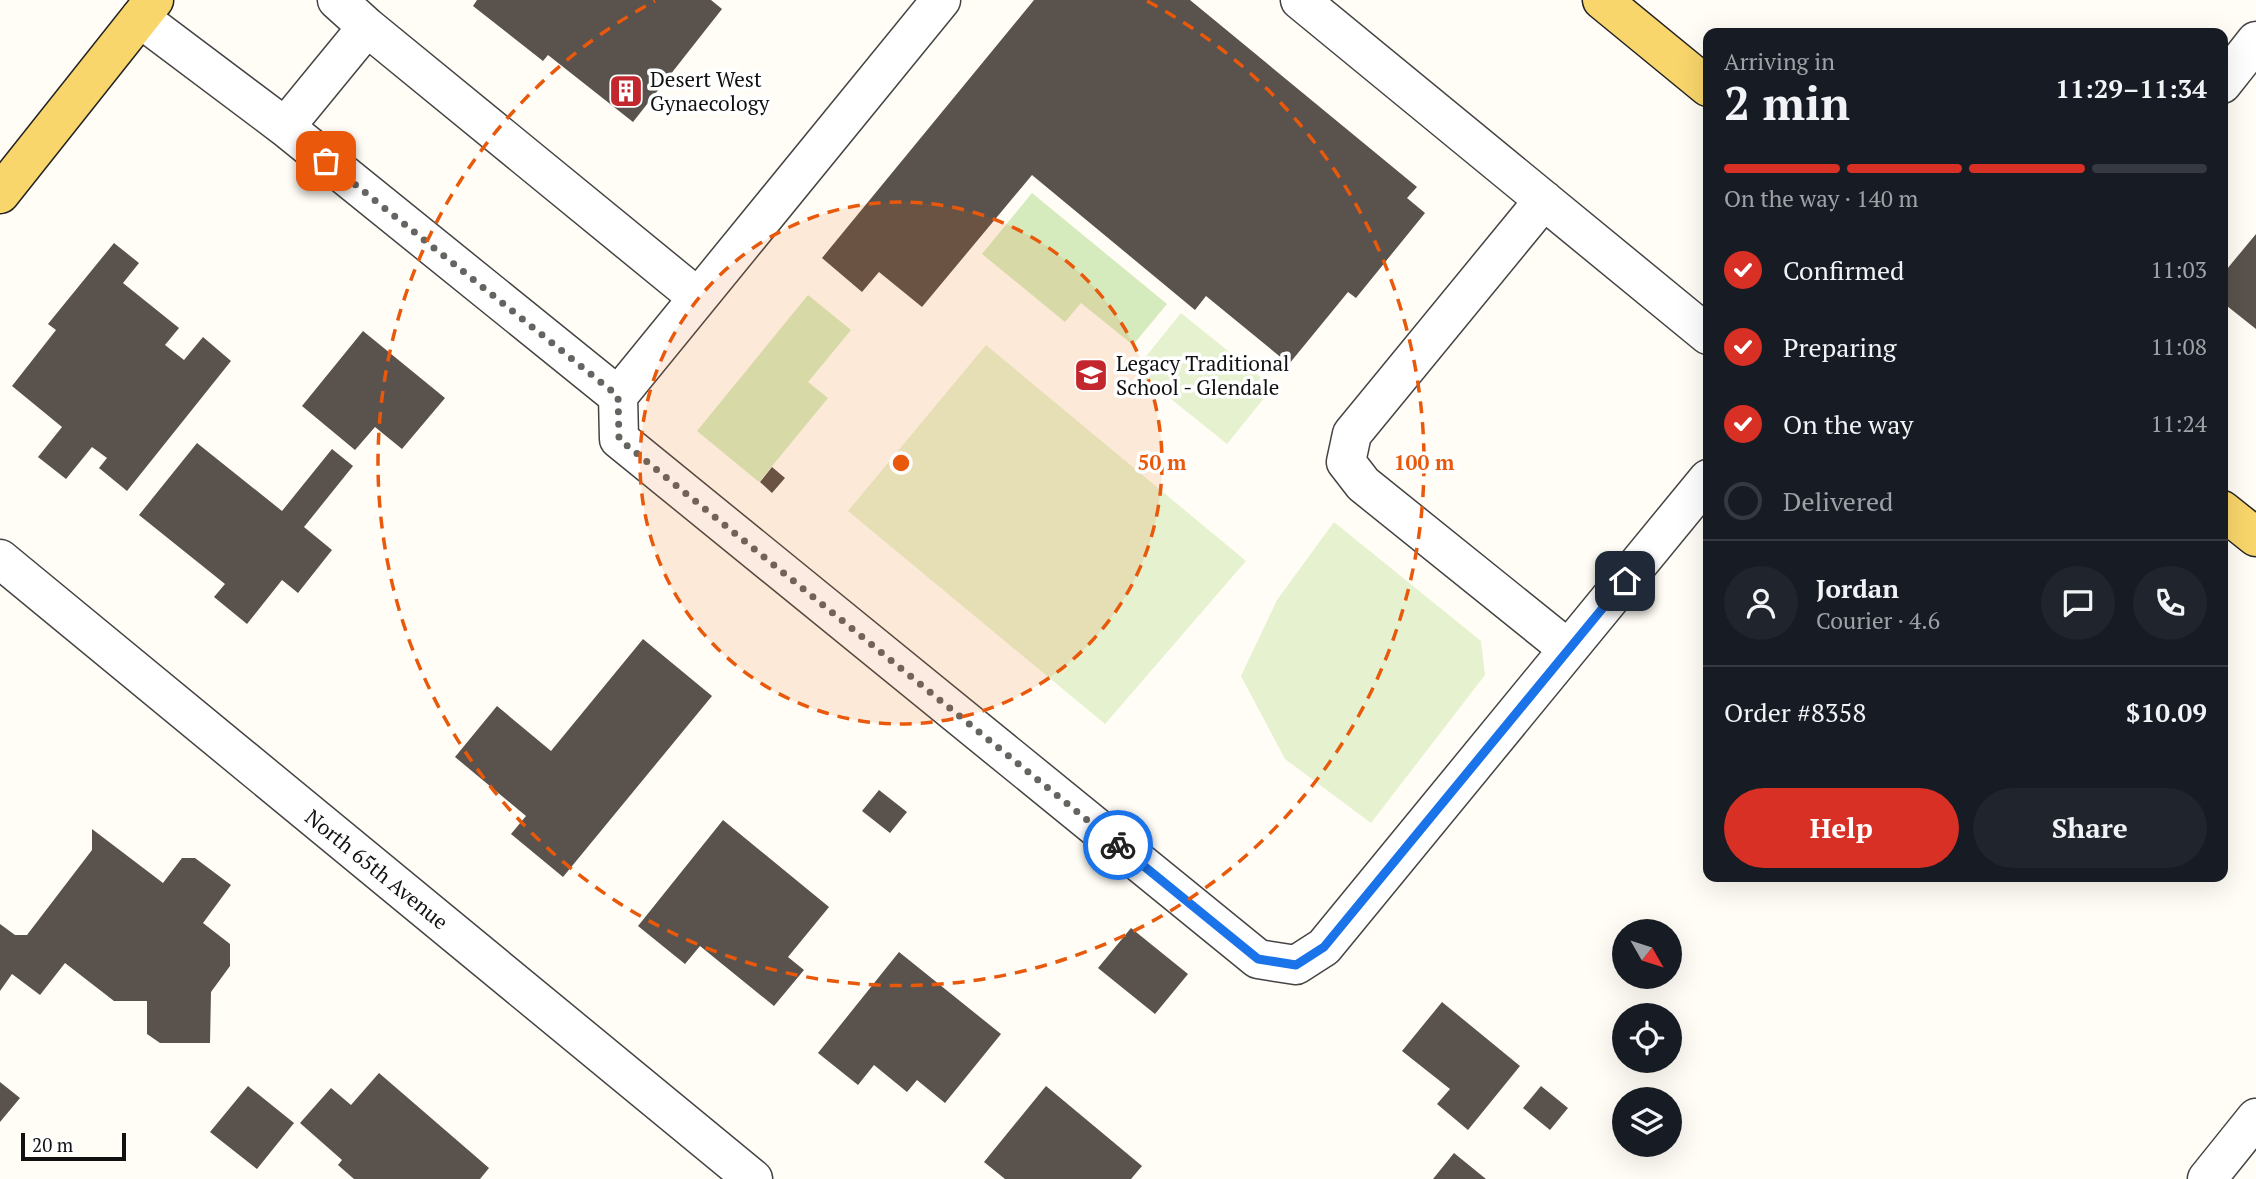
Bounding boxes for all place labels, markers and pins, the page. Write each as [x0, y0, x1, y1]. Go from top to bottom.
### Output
place label: Desert West Gynaecology [650, 65, 770, 117]
building icon: Desert West Gynaecology [607, 72, 645, 110]
pin [296, 131, 356, 191]
place label: Legacy Traditional School - Glendale [1116, 349, 1289, 401]
school or university icon: Legacy Traditional School - Glendale [1072, 356, 1110, 394]
centre of rings [889, 451, 913, 475]
pin [1595, 551, 1655, 611]

